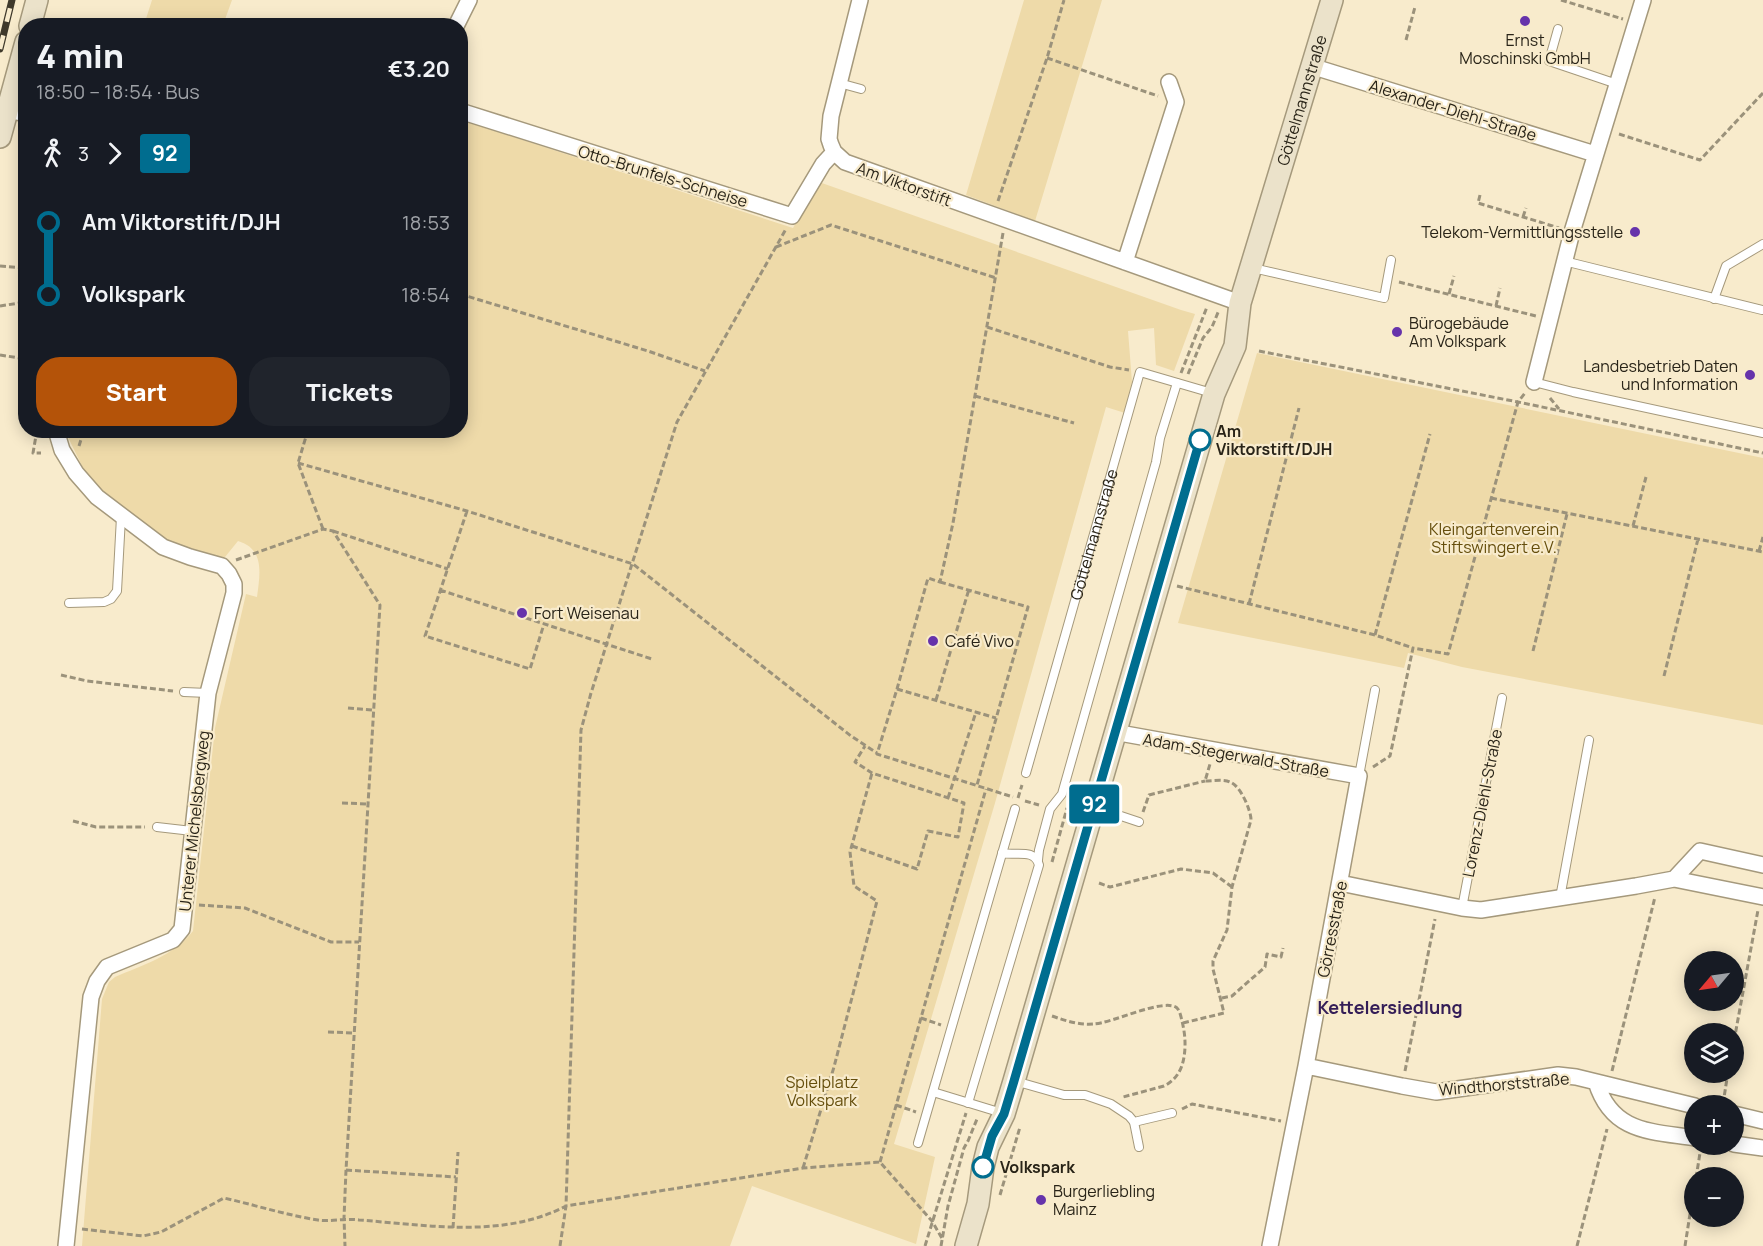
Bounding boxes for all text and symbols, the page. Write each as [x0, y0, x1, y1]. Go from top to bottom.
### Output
marker: Ernst Moschinski GmbH [1518, 14, 1532, 28]
place label: Ernst Moschinski GmbH [1459, 29, 1591, 69]
street label: Göttelmannstraße [1271, 32, 1332, 168]
text: 4 min [36, 33, 124, 78]
text: €3.20 [388, 54, 450, 84]
street label: Alexander-Diehl-Straße [1367, 74, 1539, 146]
text: 18:50 – 18:54 · Bus [36, 78, 200, 105]
icon: walk [36, 137, 69, 170]
icon: forward [98, 137, 131, 170]
text: 92 [152, 139, 178, 167]
text: 3 [78, 140, 89, 167]
street label: Otto-Brunfels-Schneise [575, 140, 751, 212]
street label: Am Viktorstift [853, 157, 955, 211]
text: Am Viktorstift/DJH [82, 207, 281, 237]
text: 18:53 [402, 209, 450, 236]
place label: Telekom-Vermittlungsstelle [1421, 221, 1623, 243]
marker: Telekom-Vermittlungsstelle [1628, 225, 1642, 239]
text: Volkspark [82, 279, 185, 309]
text: 18:54 [401, 281, 450, 308]
place label: Bürogebäude Am Volkspark [1409, 312, 1509, 352]
marker: Bürogebäude Am Volkspark [1390, 325, 1404, 339]
place label: Landesbetrieb Daten und Information [1583, 355, 1738, 395]
button: Start [36, 357, 237, 426]
button: Tickets [249, 357, 450, 426]
marker: Landesbetrieb Daten und Information [1743, 368, 1757, 382]
place label: Am Viktorstift/DJH [1216, 420, 1332, 460]
marker: Am Viktorstift/DJH [1189, 429, 1211, 451]
street label: Göttelmannstraße [1065, 466, 1123, 603]
park label: Kleingartenverein Stiftswingert e.V. [1429, 518, 1559, 558]
place label: Fort Weisenau [534, 602, 639, 624]
marker: Fort Weisenau [515, 606, 529, 620]
place label: Café Vivo [945, 630, 1014, 652]
marker: Café Vivo [926, 634, 940, 648]
street label: Lorenz-Diehl-Straße [1457, 727, 1507, 879]
street label: Adam-Stegerwald-Straße [1141, 728, 1331, 782]
street label: Unterer Michelsbergweg [174, 730, 214, 912]
line badge: 92 [1067, 784, 1121, 824]
text: 92 [1081, 790, 1107, 818]
street label: Görresstraße [1312, 879, 1352, 979]
north arrow [1684, 951, 1744, 1011]
map controls [1684, 951, 1744, 1227]
district label: Kettelersiedlung [1317, 995, 1463, 1019]
button: layers [1684, 1023, 1744, 1083]
street label: Windthorststraße [1438, 1067, 1570, 1101]
park label: Spielplatz Volkspark [785, 1071, 859, 1111]
button: + [1684, 1095, 1744, 1155]
marker: Volkspark [972, 1156, 994, 1178]
place label: Volkspark [1000, 1156, 1075, 1178]
button: − [1684, 1167, 1744, 1227]
place label: Burgerliebling Mainz [1053, 1180, 1155, 1220]
marker: Burgerliebling Mainz [1034, 1193, 1048, 1207]

